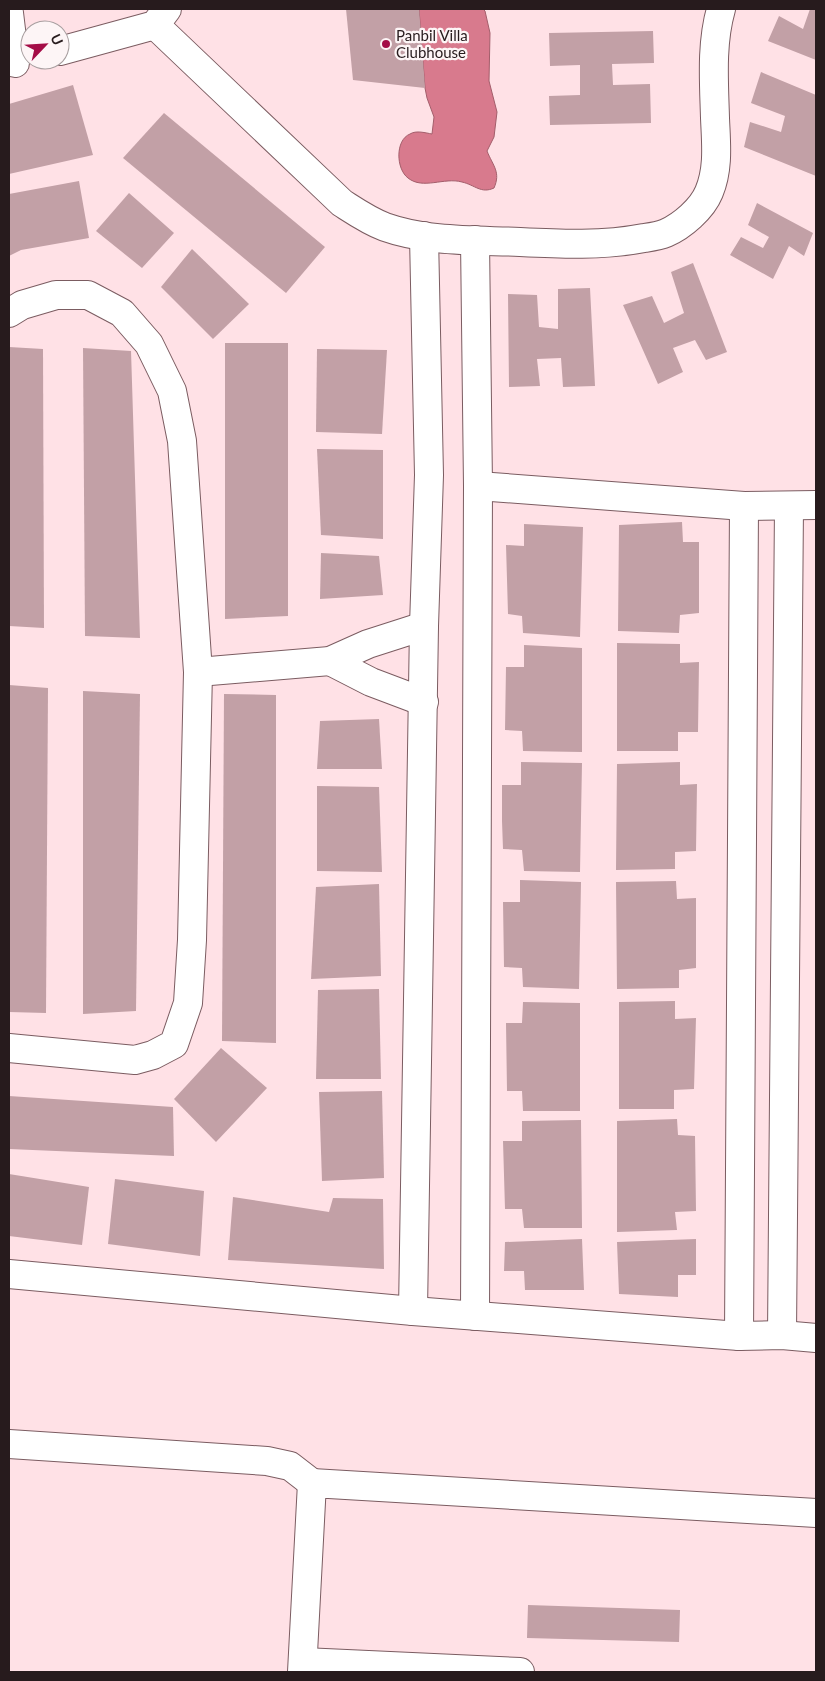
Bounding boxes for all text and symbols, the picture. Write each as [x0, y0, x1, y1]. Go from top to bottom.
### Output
north arrow [20, 20, 70, 70]
place label: Panbil Villa Clubhouse [396, 26, 468, 61]
text: U [47, 31, 67, 48]
marker: Panbil Villa Clubhouse [380, 38, 392, 50]

